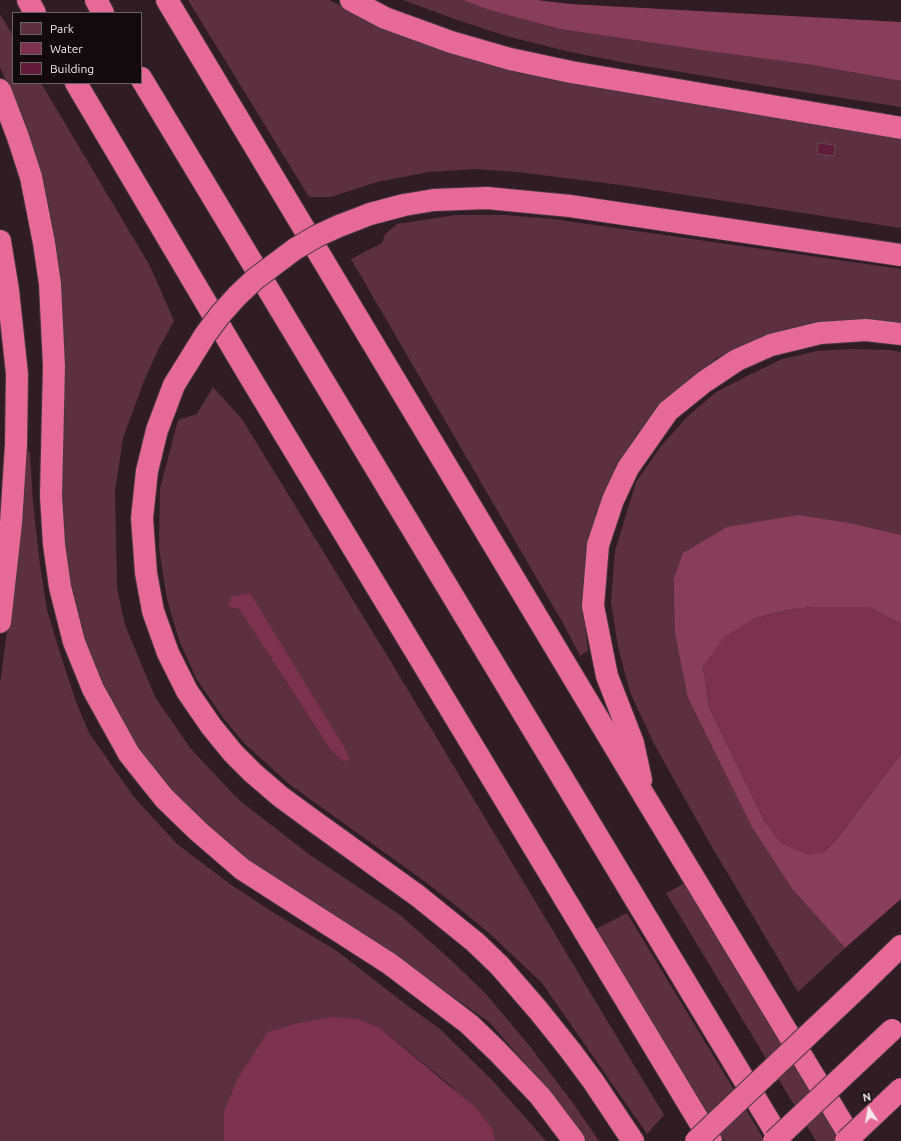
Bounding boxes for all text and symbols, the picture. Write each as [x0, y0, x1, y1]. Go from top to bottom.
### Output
legend [12, 12, 142, 84]
text: Park [50, 22, 74, 35]
text: Water [50, 42, 83, 55]
text: Building [50, 62, 94, 75]
north arrow [849, 1089, 889, 1129]
text: N [862, 1091, 872, 1104]

